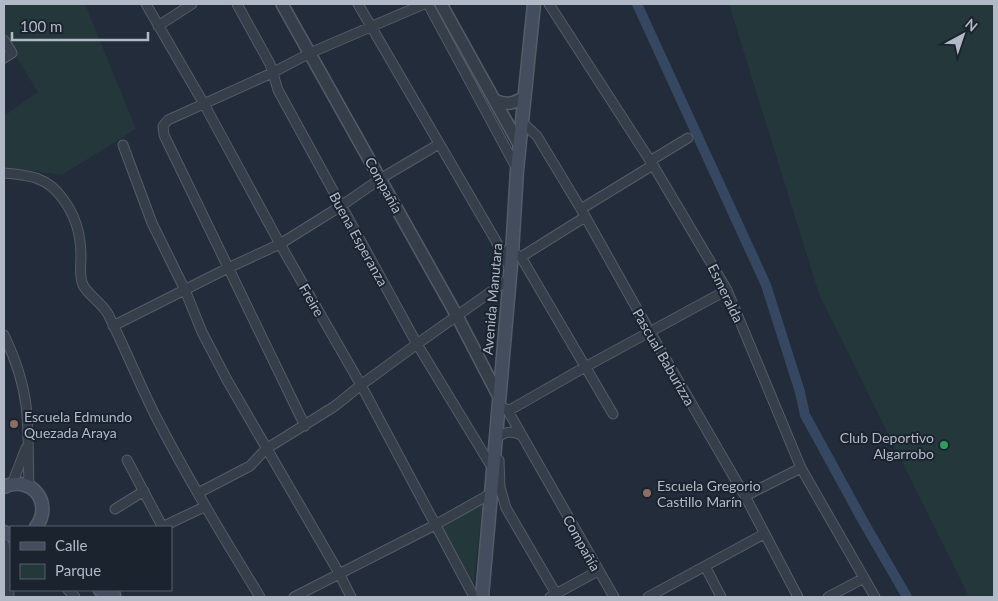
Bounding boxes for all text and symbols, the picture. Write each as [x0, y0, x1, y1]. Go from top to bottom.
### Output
scale bar [12, 10, 149, 42]
north arrow [938, 10, 988, 60]
text: N [962, 15, 981, 35]
text: 100 m [20, 17, 62, 35]
street label: Compañía [362, 154, 406, 216]
street label: Buena Esperanza [326, 189, 392, 289]
street label: Avenida Manutara [479, 242, 505, 356]
street label: Esmeralda [705, 261, 747, 325]
street label: Freire [296, 281, 328, 319]
street label: Pascual Baburizza [629, 305, 699, 409]
place label: Escuela Edmundo Quezada Araya [24, 408, 132, 441]
marker: Escuela Edmundo Quezada Araya [8, 418, 20, 430]
place label: Club Deportivo Algarrobo [840, 429, 934, 462]
marker: Club Deportivo Algarrobo [938, 439, 950, 451]
place label: Escuela Gregorio Castillo Marín [657, 477, 761, 510]
marker: Escuela Gregorio Castillo Marín [641, 487, 653, 499]
street label: Compañía [560, 512, 604, 574]
legend [10, 526, 172, 591]
text: Calle [55, 536, 88, 554]
text: Parque [55, 561, 101, 579]

